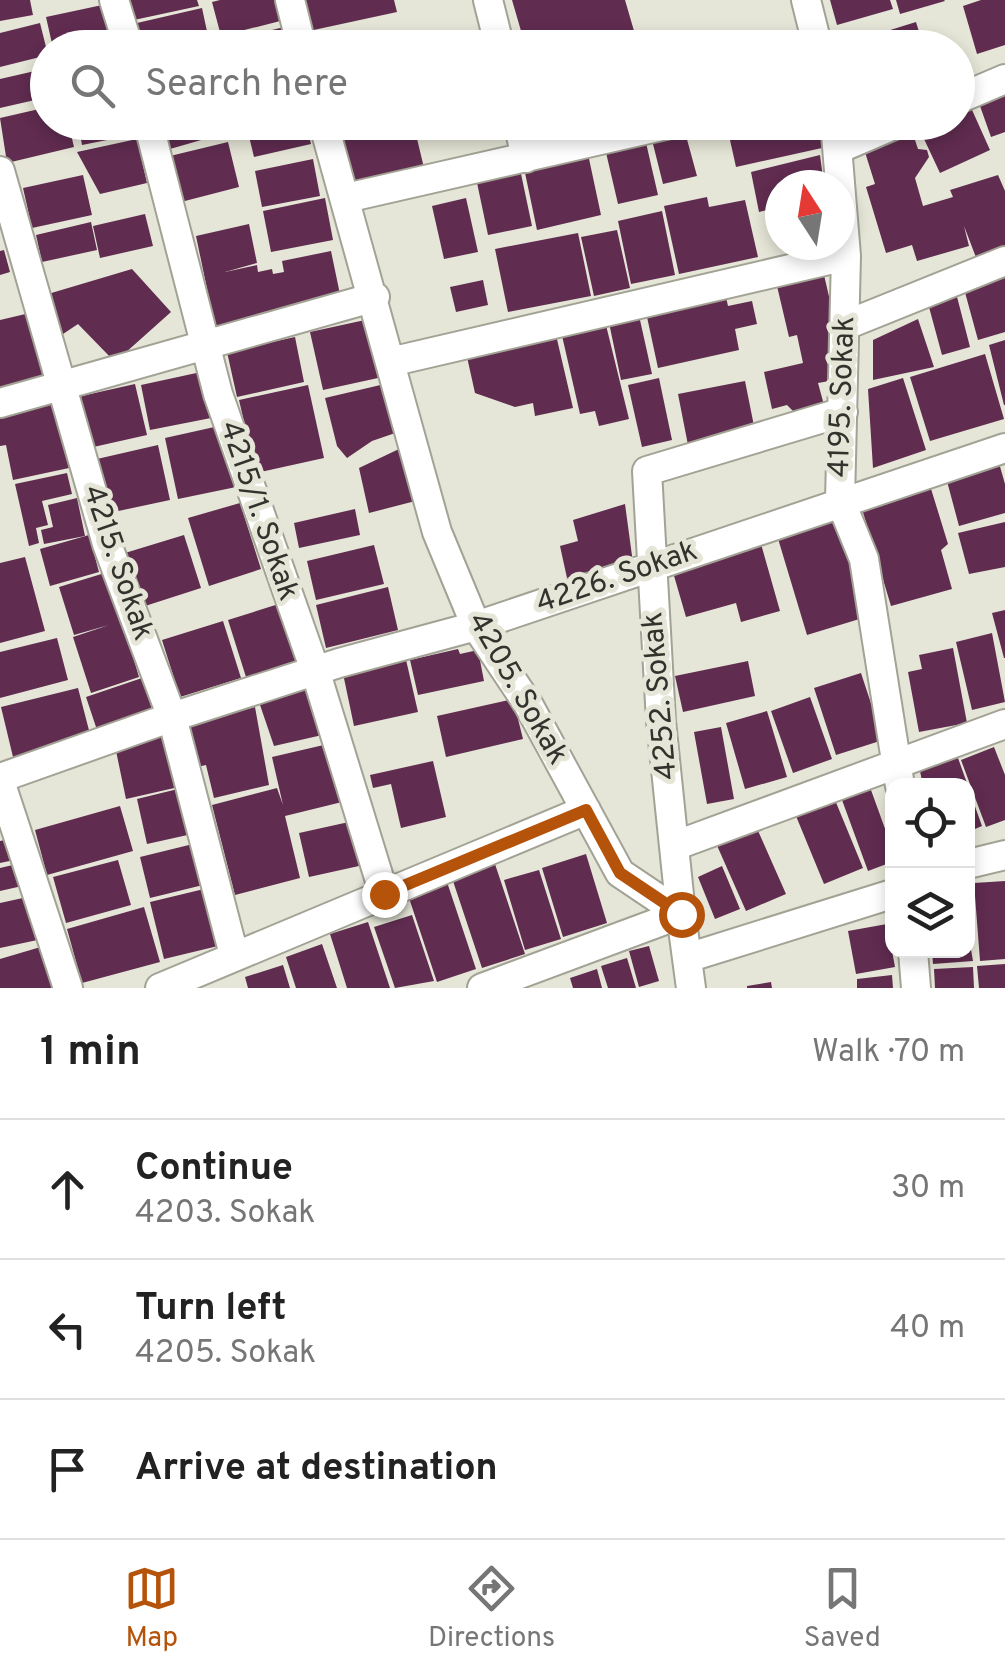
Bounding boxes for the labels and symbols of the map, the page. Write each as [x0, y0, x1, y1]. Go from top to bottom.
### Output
north arrow [765, 170, 855, 260]
street label: 4195. Sokak [822, 316, 864, 478]
street label: 4215/1. Sokak [210, 416, 306, 606]
street label: 4215. Sokak [73, 481, 161, 645]
street label: 4226. Sokak [531, 533, 703, 623]
street label: 4205. Sokak [459, 606, 575, 772]
street label: 4252. Sokak [635, 610, 687, 782]
route end [362, 872, 408, 918]
route start [659, 892, 705, 938]

